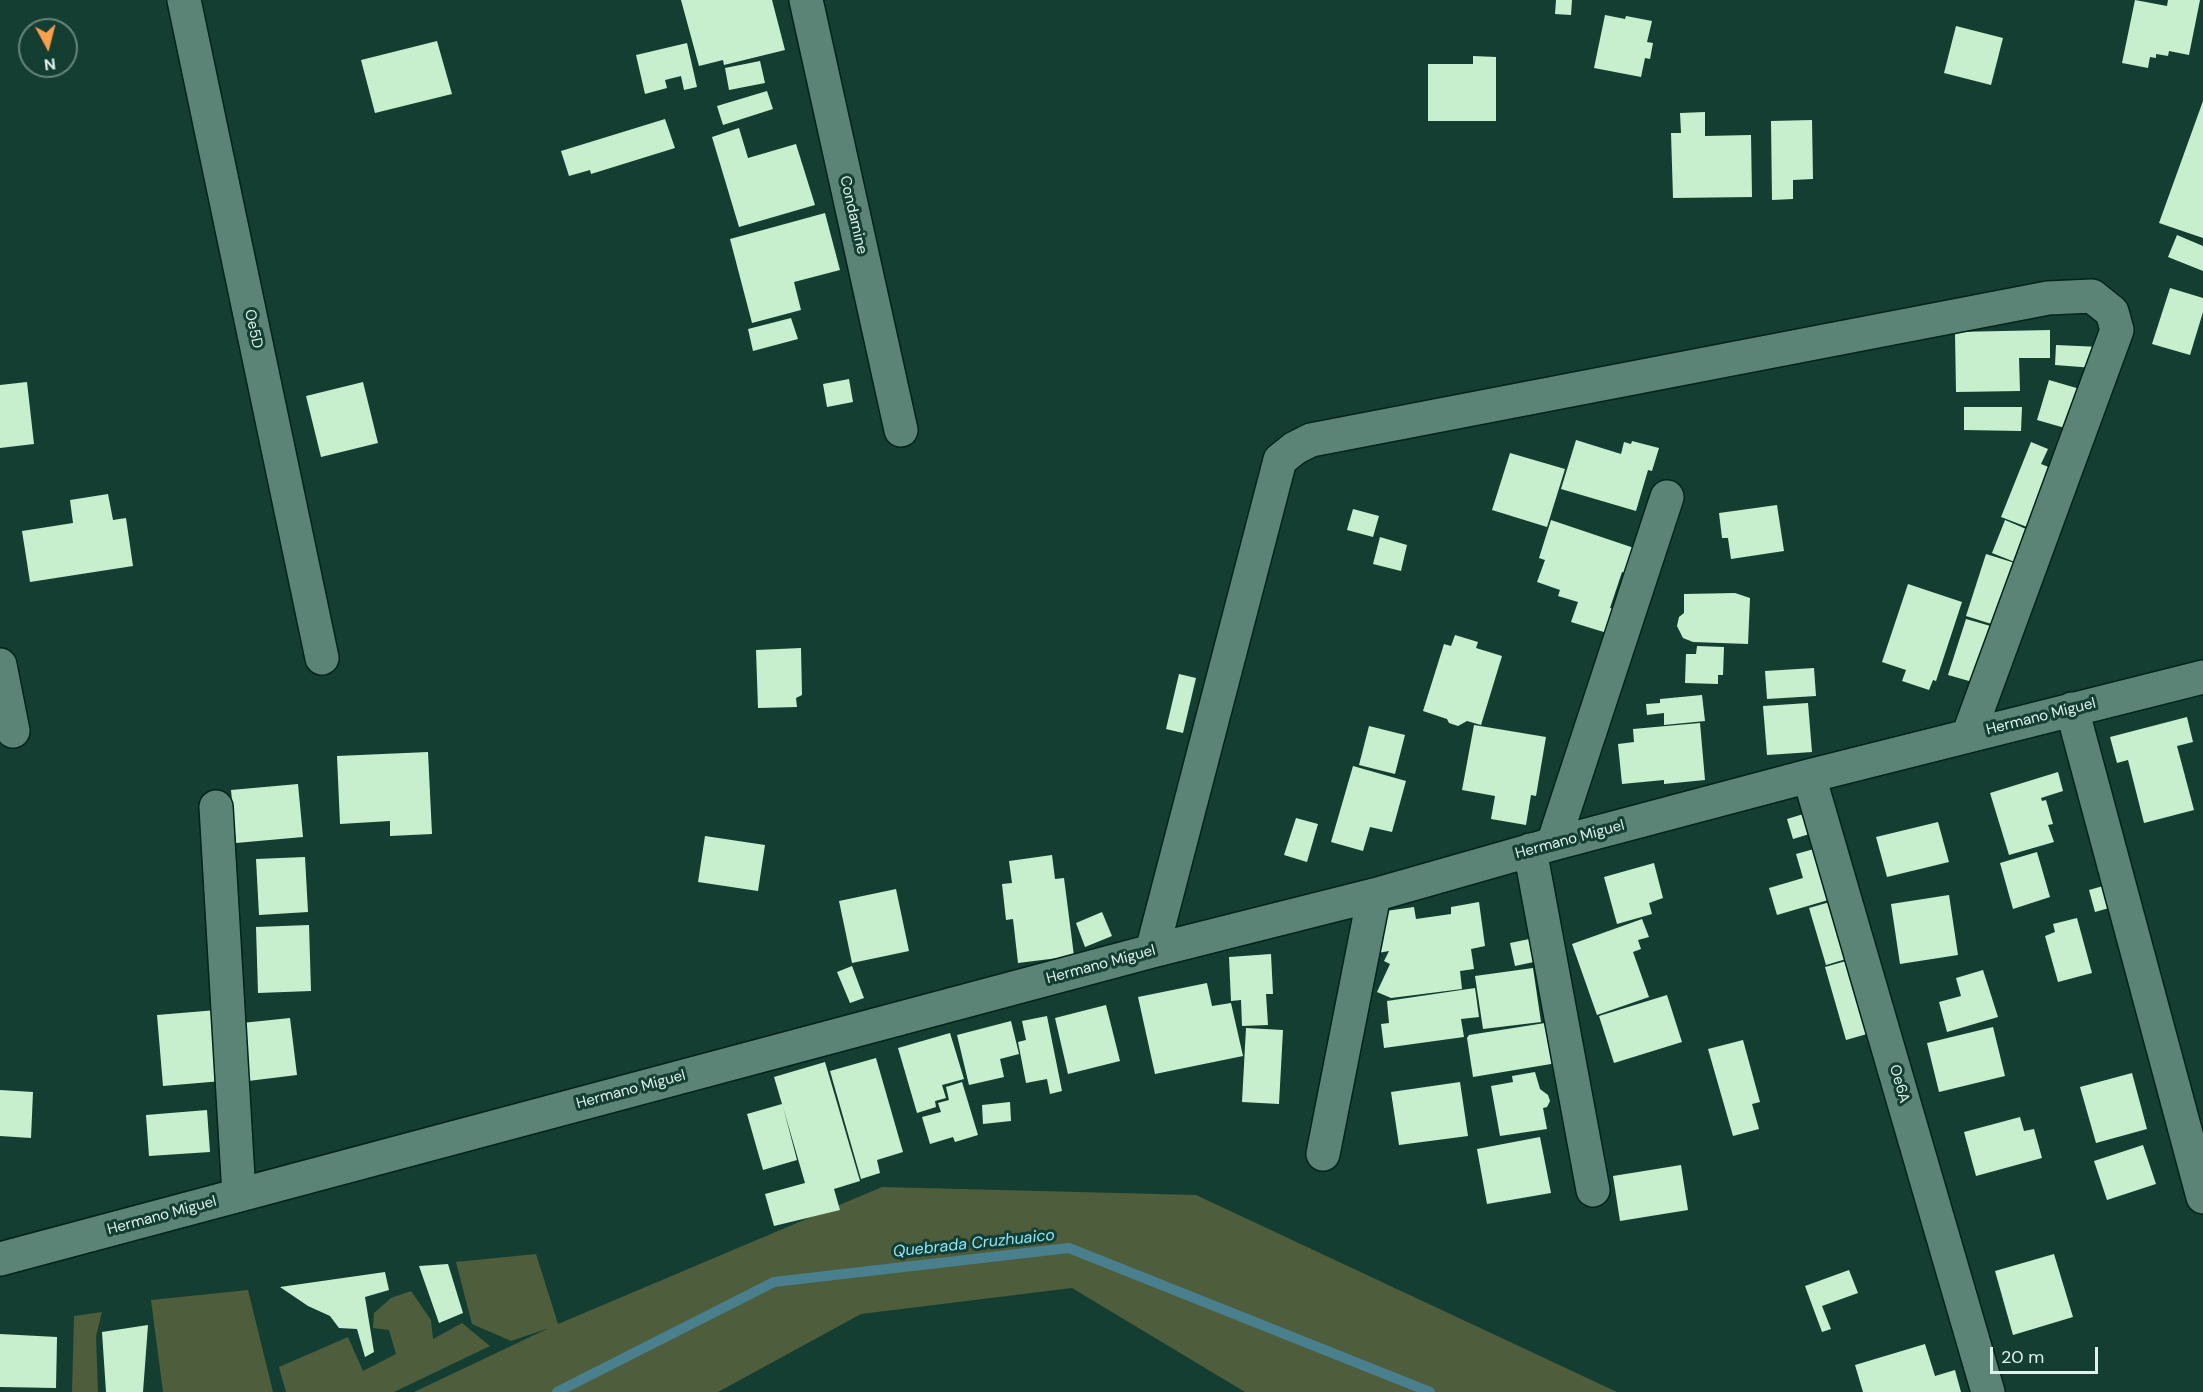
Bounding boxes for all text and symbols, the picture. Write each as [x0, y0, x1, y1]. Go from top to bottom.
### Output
north arrow [18, 18, 78, 78]
text: N [43, 53, 57, 76]
street label: Condamine [835, 174, 871, 256]
street label: Oe5D [240, 308, 266, 350]
street label: Hermano Miguel [1984, 695, 2098, 739]
street label: Hermano Miguel [1513, 817, 1627, 863]
street label: Hermano Miguel [1044, 942, 1158, 988]
street label: Oe6A [1885, 1063, 1913, 1105]
street label: Hermano Miguel [574, 1067, 688, 1113]
street label: Hermano Miguel [105, 1193, 219, 1239]
water label: Quebrada Cruzhuaico [892, 1226, 1056, 1262]
scale bar [1993, 1335, 2101, 1373]
text: 20 m [2001, 1345, 2044, 1369]

